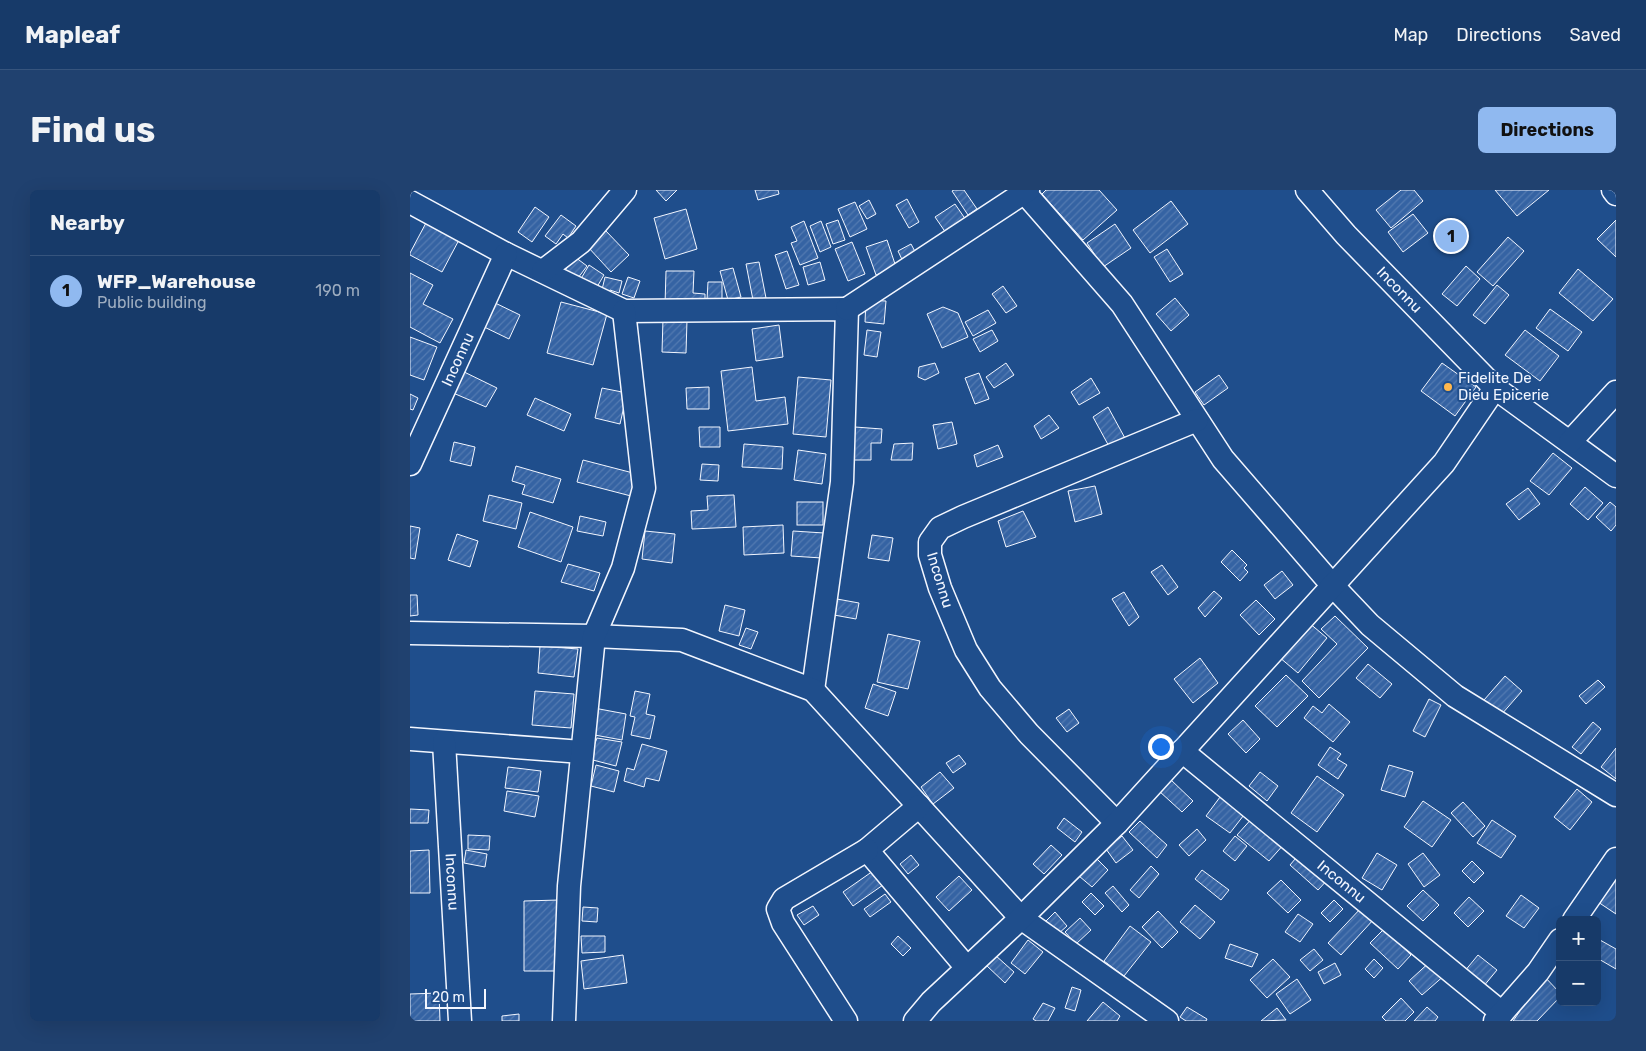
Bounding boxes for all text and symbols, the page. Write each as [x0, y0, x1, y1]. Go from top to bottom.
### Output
text: Mapleaf [25, 21, 120, 49]
text: Map [1393, 24, 1428, 46]
text: Directions [1456, 24, 1542, 46]
text: Saved [1570, 24, 1621, 46]
button: Directions [1478, 107, 1616, 153]
text: Find us [30, 109, 155, 151]
text: Nearby [50, 210, 125, 235]
pin: 1 [1435, 217, 1467, 255]
street label: Inconnu [1373, 263, 1426, 317]
text: WFP_Warehouse [97, 270, 256, 293]
text: 1 [62, 281, 70, 300]
text: 190 m [315, 281, 360, 300]
text: Public building [97, 293, 207, 312]
street label: Inconnu [438, 330, 478, 389]
place label: Fidelite De Dieu Epicerie [1458, 369, 1549, 404]
marker: Fidelite De Dieu Epicerie [1442, 381, 1454, 393]
street label: Inconnu [923, 550, 957, 610]
your location [1148, 734, 1174, 760]
street label: Inconnu [441, 853, 463, 911]
street label: Inconnu [1314, 856, 1369, 907]
map controls [1556, 916, 1601, 1006]
button: + [1556, 916, 1601, 961]
button: − [1556, 961, 1601, 1006]
scale bar [425, 986, 486, 1009]
text: 20 m [432, 989, 465, 1006]

